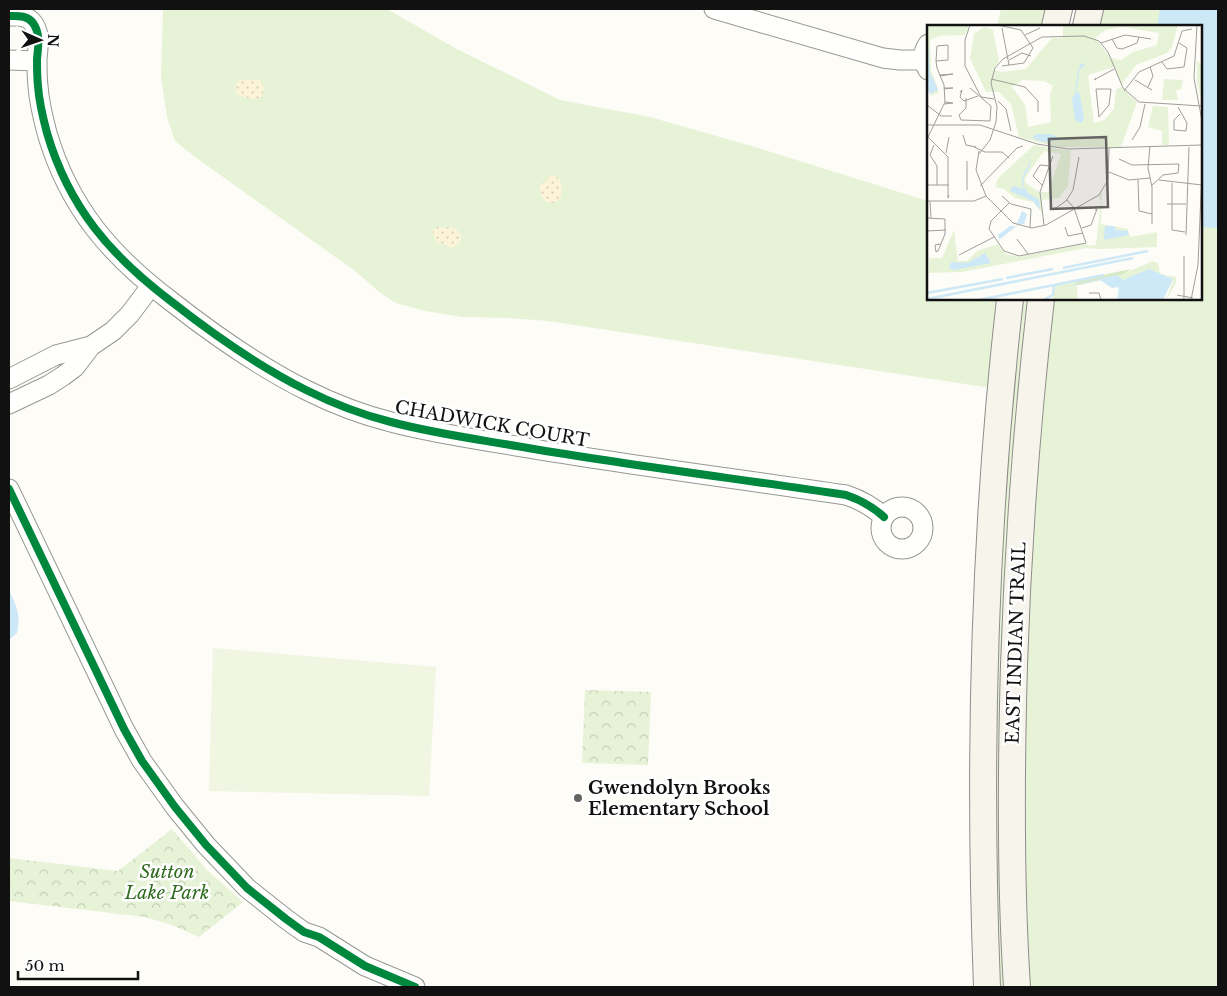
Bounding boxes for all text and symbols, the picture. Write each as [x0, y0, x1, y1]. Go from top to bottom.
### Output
north arrow [15, 15, 65, 65]
inset map [927, 25, 1202, 300]
text: N [44, 34, 62, 47]
street label: CHADWICK COURT [393, 396, 591, 452]
street label: EAST INDIAN TRAIL [1001, 542, 1031, 744]
place label: Gwendolyn Brooks Elementary School [588, 777, 770, 820]
marker: Gwendolyn Brooks Elementary School [572, 792, 584, 804]
park label: Sutton Lake Park [124, 861, 209, 904]
scale bar [18, 948, 138, 980]
text: 50 m [25, 956, 65, 975]

